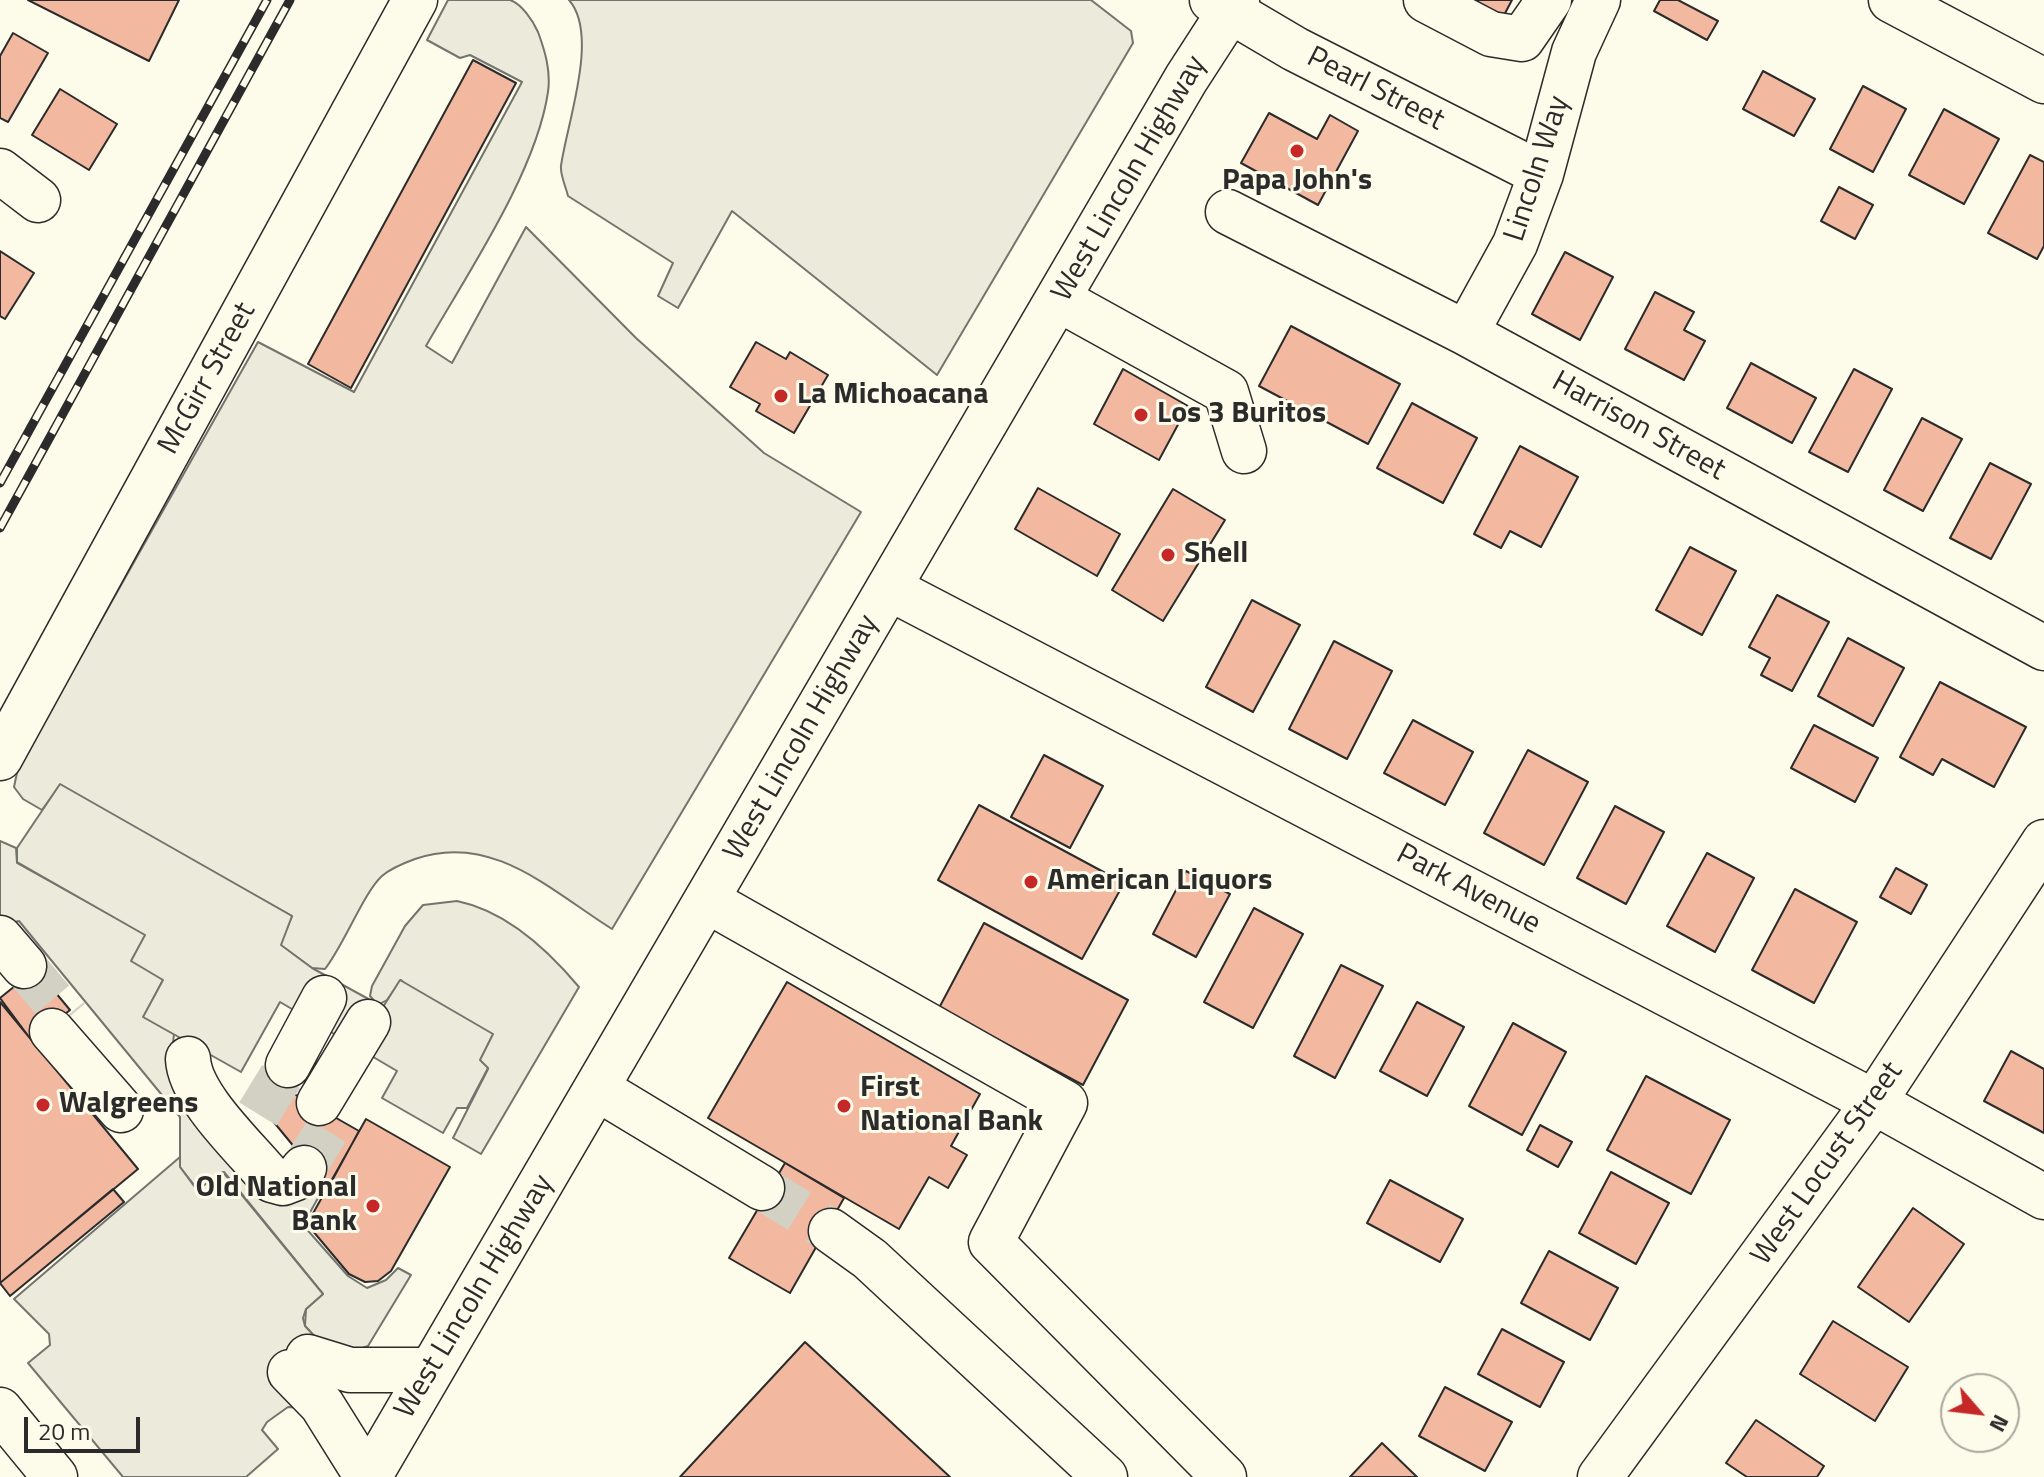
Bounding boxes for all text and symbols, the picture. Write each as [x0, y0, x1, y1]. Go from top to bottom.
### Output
street label: Pearl Street [1300, 40, 1450, 140]
street label: West Lincoln Highway [1045, 50, 1215, 308]
street label: Lincoln Way [1498, 92, 1578, 246]
marker: Papa John's [1288, 142, 1306, 160]
place label: Papa John's [1222, 164, 1372, 200]
street label: McGirr Street [152, 297, 264, 461]
street label: Harrison Street [1545, 365, 1731, 489]
place label: La Michoacana [797, 378, 988, 414]
marker: La Michoacana [772, 387, 790, 405]
place label: Los 3 Buritos [1157, 397, 1326, 433]
marker: Los 3 Buritos [1132, 406, 1150, 424]
place label: Shell [1184, 537, 1248, 573]
marker: Shell [1159, 546, 1177, 564]
street label: West Lincoln Highway [717, 609, 887, 867]
street label: Park Avenue [1390, 837, 1546, 943]
place label: American Liquors [1047, 864, 1272, 900]
marker: American Liquors [1022, 873, 1040, 891]
street label: West Locust Street [1745, 1056, 1911, 1272]
place label: First National Bank [860, 1071, 1043, 1142]
place label: Walgreens [59, 1087, 198, 1123]
marker: Walgreens [34, 1096, 52, 1114]
marker: First National Bank [835, 1097, 853, 1115]
street label: West Lincoln Highway [388, 1169, 562, 1425]
place label: Old National Bank [196, 1171, 357, 1242]
marker: Old National Bank [364, 1197, 382, 1215]
north arrow [1940, 1373, 2020, 1453]
scale bar [28, 1401, 144, 1451]
text: N [1981, 1409, 2018, 1438]
text: 20 m [38, 1413, 90, 1449]

